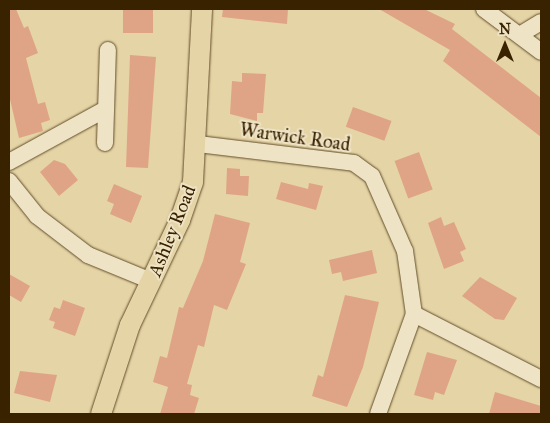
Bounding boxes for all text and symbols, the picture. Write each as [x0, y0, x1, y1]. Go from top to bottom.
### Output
north arrow [480, 20, 530, 70]
text: N [499, 21, 511, 38]
street label: Warwick Road [238, 118, 352, 156]
street label: Ashley Road [143, 182, 201, 280]

